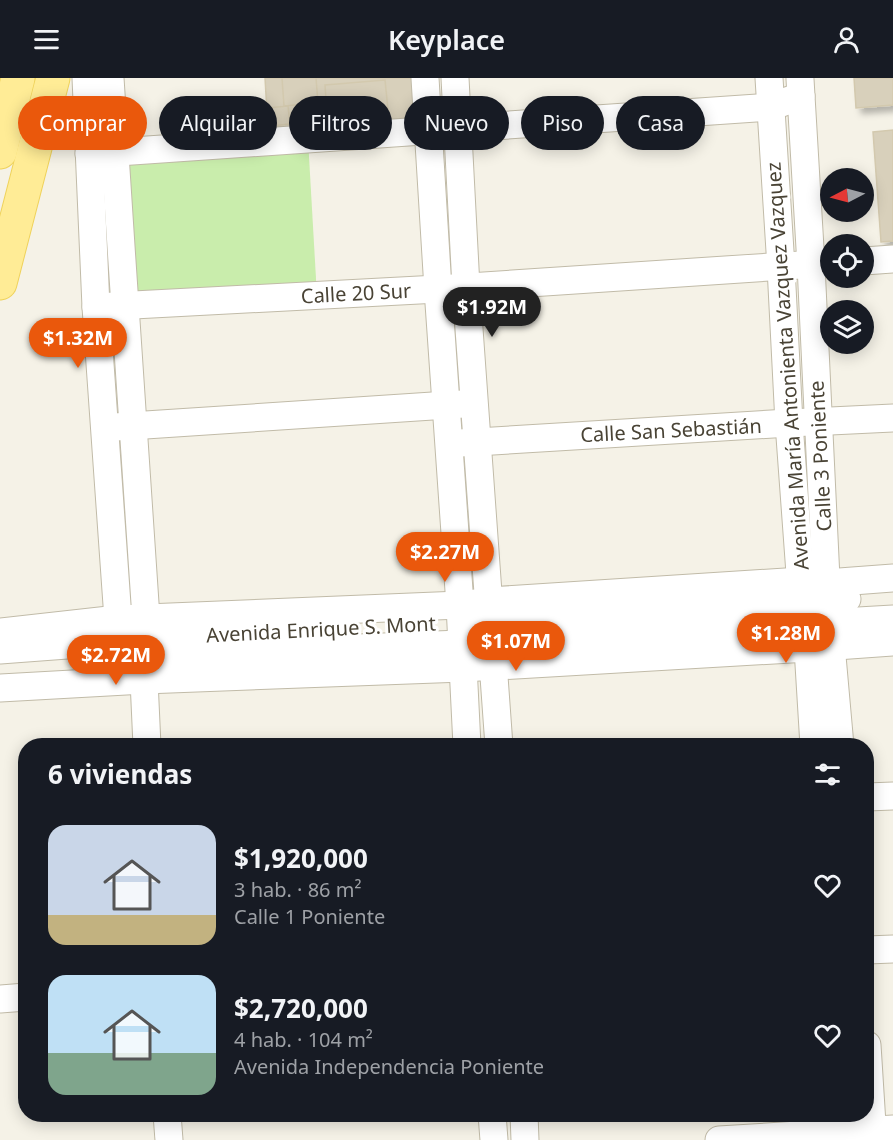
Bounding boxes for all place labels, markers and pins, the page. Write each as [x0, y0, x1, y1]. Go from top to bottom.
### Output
pin: $1.92M [443, 287, 541, 338]
pin: $1.32M [29, 318, 127, 369]
pin: $2.27M [396, 532, 494, 583]
pin: $1.28M [737, 613, 835, 664]
pin: $1.07M [467, 621, 565, 672]
pin: $2.72M [67, 635, 165, 686]

